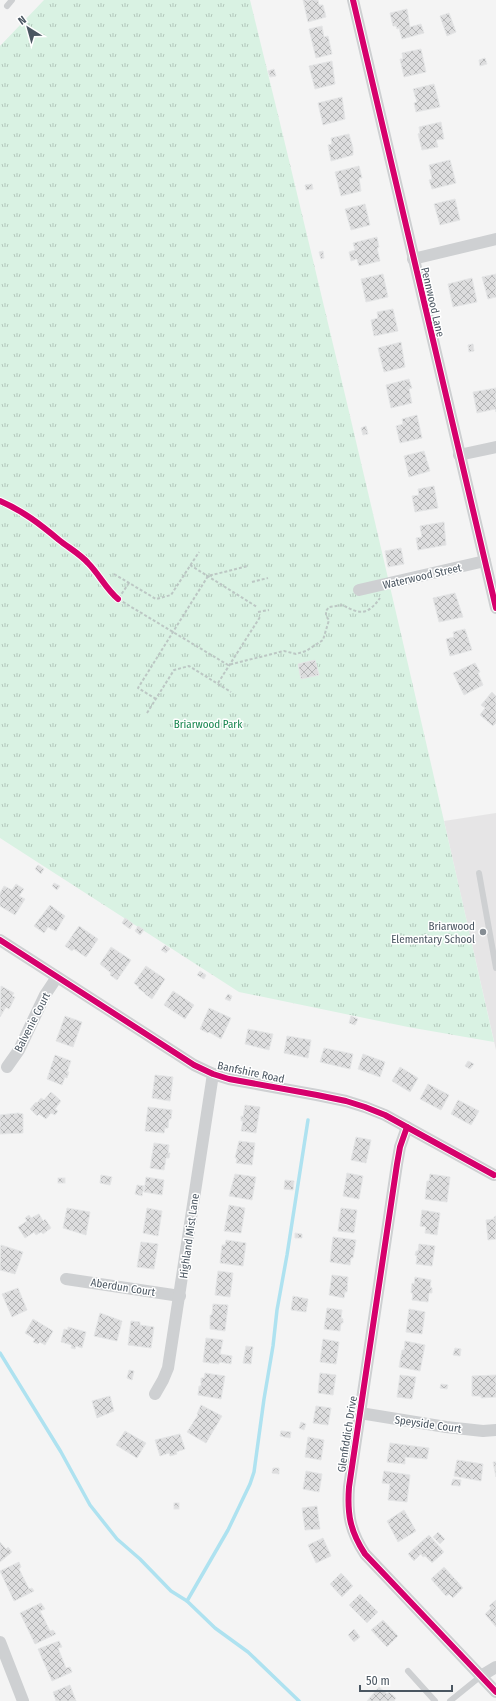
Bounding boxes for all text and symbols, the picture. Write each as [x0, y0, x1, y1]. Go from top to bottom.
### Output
north arrow [8, 8, 48, 48]
text: N [16, 13, 29, 28]
street label: Pennwood Lane [418, 266, 447, 338]
street label: Waterwood Street [382, 561, 463, 592]
park label: Briarwood Park [174, 718, 243, 731]
place label: Briarwood Elementary School [391, 920, 475, 946]
marker: Briarwood Elementary School [478, 927, 488, 937]
street label: Balvenie Court [12, 990, 53, 1054]
street label: Banfshire Road [216, 1059, 286, 1086]
street label: Highland Mist Lane [177, 1193, 202, 1279]
street label: Aberdun Court [90, 1276, 156, 1299]
street label: Glenfiddich Drive [335, 1395, 360, 1473]
street label: Speyside Court [394, 1413, 463, 1436]
scale bar [360, 1667, 452, 1693]
text: 50 m [366, 1674, 390, 1688]

